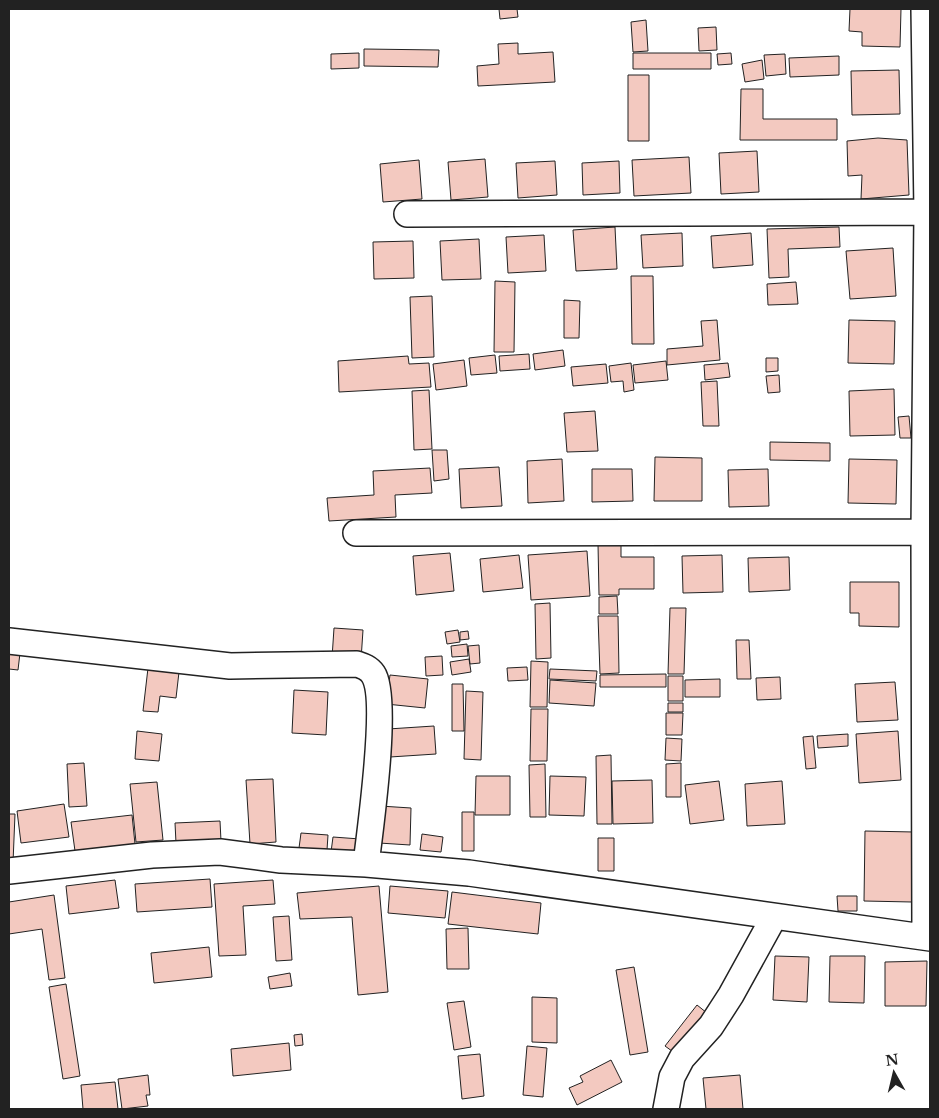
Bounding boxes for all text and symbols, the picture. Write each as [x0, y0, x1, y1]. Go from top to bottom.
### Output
north arrow [869, 1048, 919, 1098]
text: N [884, 1050, 900, 1070]

